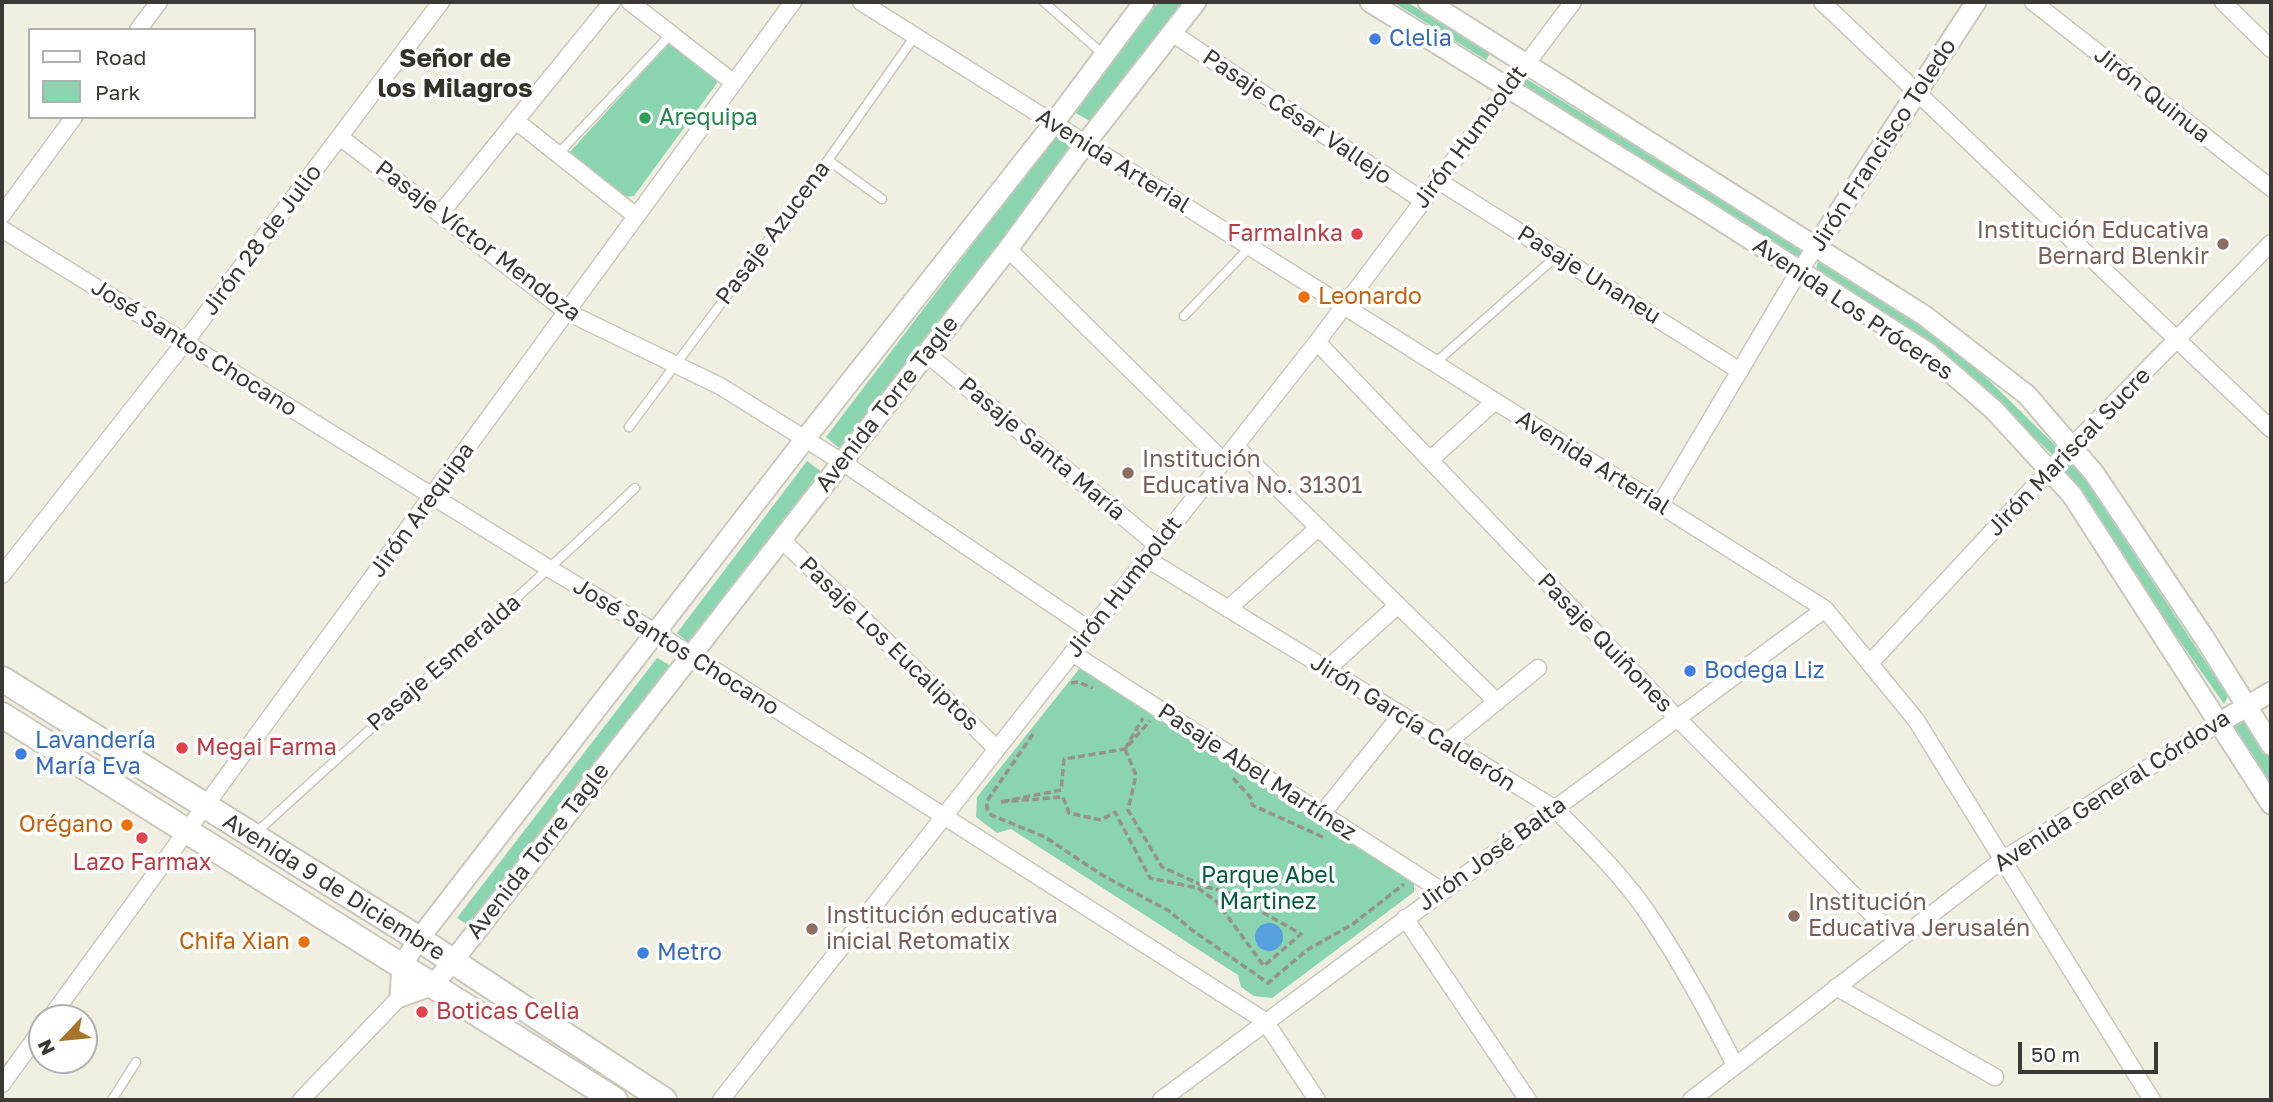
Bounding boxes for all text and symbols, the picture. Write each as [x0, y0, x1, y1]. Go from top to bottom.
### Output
place label: Clelia [1389, 25, 1452, 53]
legend [28, 28, 256, 119]
marker: Clelia [1367, 31, 1383, 47]
street label: Jirón Francisco Toledo [1804, 33, 1962, 257]
street label: Jirón Quinua [2089, 41, 2215, 149]
district label: Señor de los Milagros [377, 43, 533, 104]
street label: Pasaje César Vallejo [1197, 43, 1397, 191]
text: Road [95, 44, 146, 70]
street label: Jirón Humboldt [1407, 60, 1533, 214]
text: Park [95, 79, 140, 105]
street label: Avenida Arterial [1031, 103, 1195, 219]
place label: Arequipa [659, 104, 758, 132]
marker: Arequipa [637, 110, 653, 126]
street label: Pasaje Víctor Mendoza [370, 155, 586, 327]
street label: Pasaje Azucena [710, 156, 836, 310]
street label: Jirón 28 de Julio [196, 159, 328, 321]
place label: Institución Educativa Bernard Blenkir [1977, 217, 2209, 271]
place label: FarmaInka [1227, 220, 1343, 248]
street label: Pasaje Unaneu [1512, 220, 1666, 330]
marker: FarmaInka [1349, 226, 1365, 242]
street label: Avenida Los Próceres [1748, 232, 1958, 386]
marker: Institución Educativa Bernard Blenkir [2215, 236, 2231, 252]
street label: José Santos Chocano [86, 273, 302, 423]
place label: Leonardo [1318, 283, 1422, 311]
marker: Leonardo [1296, 289, 1312, 305]
street label: Avenida Torre Tagle [810, 311, 964, 497]
street label: Jirón Mariscal Sucre [1981, 362, 2157, 542]
street label: Pasaje Santa María [953, 371, 1131, 527]
street label: Avenida Arterial [1511, 405, 1675, 521]
street label: Jirón Arequipa [364, 437, 480, 583]
place label: Institución Educativa No. 31301 [1142, 446, 1362, 500]
marker: Institución Educativa No. 31301 [1120, 465, 1136, 481]
street label: Jirón Humboldt [1060, 511, 1188, 663]
street label: Pasaje Los Eucaliptos [793, 551, 985, 737]
street label: Pasaje Quiñones [1532, 568, 1678, 718]
street label: José Santos Chocano [568, 572, 784, 722]
street label: Pasaje Esmeralda [362, 589, 526, 737]
street label: Jirón García Calderón [1305, 649, 1521, 797]
place label: Bodega Liz [1704, 657, 1825, 685]
marker: Bodega Liz [1682, 663, 1698, 679]
street label: Pasaje Abel Martínez [1153, 698, 1361, 846]
street label: Avenida General Córdova [1989, 704, 2235, 878]
place label: Lavandería María Eva [35, 727, 156, 781]
place label: Megai Farma [196, 734, 337, 762]
marker: Megai Farma [174, 740, 190, 756]
marker: Lavandería María Eva [13, 746, 29, 762]
street label: Avenida Torre Tagle [461, 758, 615, 944]
street label: Jirón José Balta [1412, 791, 1572, 917]
street label: Avenida 9 de Diciembre [218, 807, 450, 967]
place label: Orégano [19, 811, 113, 839]
marker: Orégano [119, 817, 135, 833]
marker: Lazo Farmax [134, 830, 150, 846]
place label: Lazo Farmax [73, 849, 211, 877]
park label: Parque Abel Martinez [1201, 862, 1335, 916]
place label: Institución Educativa Jerusalén [1808, 889, 2030, 943]
place label: Institución educativa inicial Retomatix [826, 902, 1058, 956]
marker: Institución Educativa Jerusalén [1786, 908, 1802, 924]
marker: Institución educativa inicial Retomatix [804, 921, 820, 937]
place label: Chifa Xian [179, 928, 290, 956]
marker: Chifa Xian [296, 934, 312, 950]
place label: Metro [657, 939, 722, 967]
marker: Metro [635, 945, 651, 961]
place label: Boticas Celia [436, 998, 580, 1026]
north arrow [28, 1004, 98, 1074]
marker: Boticas Celia [414, 1004, 430, 1020]
scale bar [2021, 1028, 2161, 1072]
text: N [32, 1036, 59, 1059]
text: 50 m [2031, 1041, 2080, 1067]

